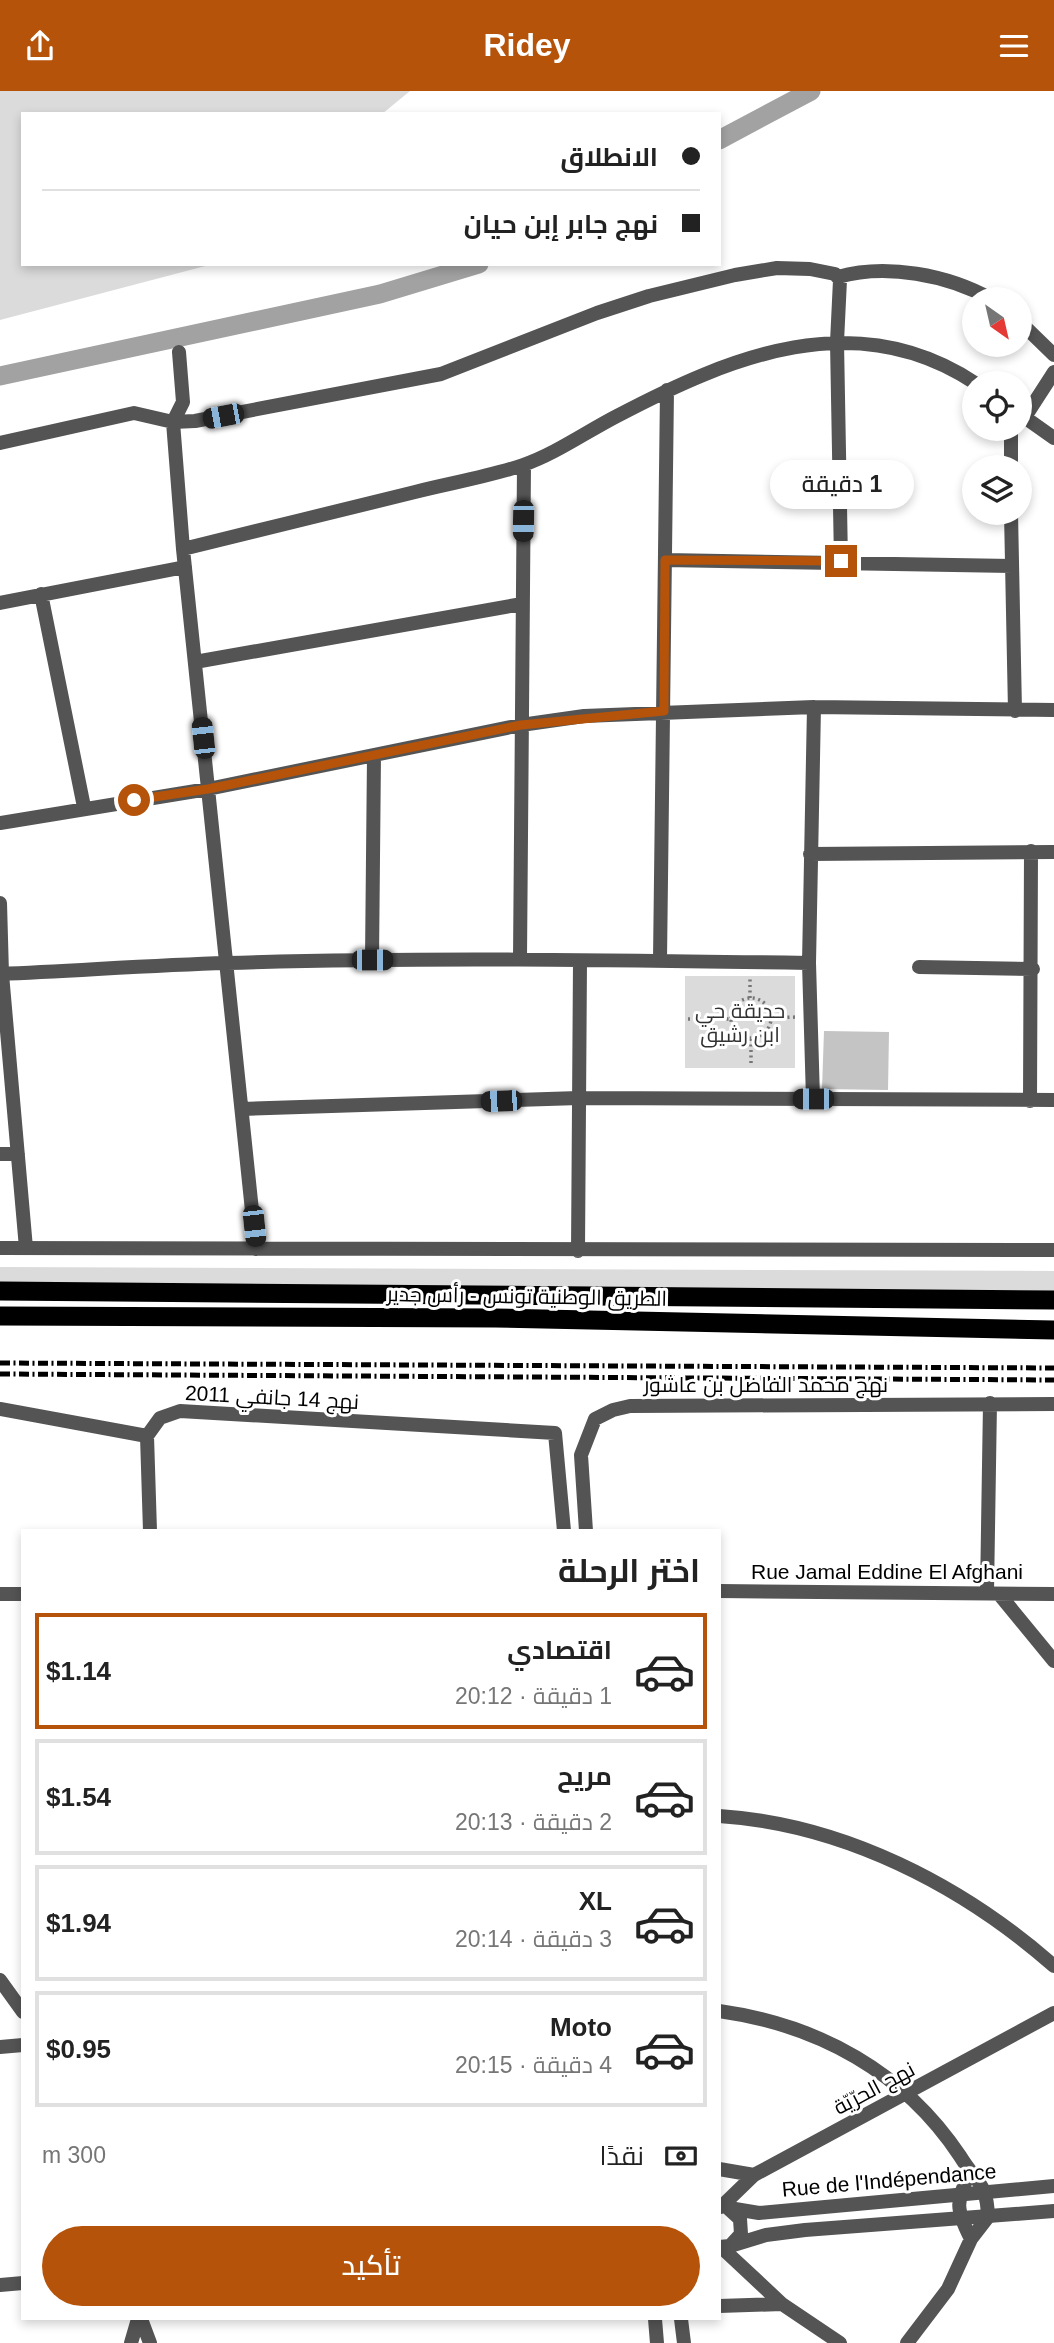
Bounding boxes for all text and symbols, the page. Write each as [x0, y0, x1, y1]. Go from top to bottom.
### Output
icon: share [21, 27, 59, 65]
text: Ridey [483, 27, 571, 63]
icon: menu [995, 27, 1033, 65]
text: الانطلاق [560, 142, 658, 172]
text: نهج جابر إبن حيان [464, 209, 658, 239]
north arrow [962, 287, 1032, 357]
map controls [962, 287, 1032, 525]
button: locate [962, 371, 1032, 441]
car [201, 402, 246, 430]
button: layers [962, 455, 1032, 525]
callout: 1 دقيقة [769, 459, 913, 509]
text: 1 دقيقة [802, 471, 882, 497]
car [513, 500, 534, 542]
route end [825, 545, 857, 577]
car [191, 716, 216, 760]
route start [118, 784, 150, 816]
car [352, 950, 394, 971]
park label: حديقة حي ابن رشيق [695, 999, 785, 1048]
car [793, 1089, 835, 1110]
car [480, 1090, 523, 1112]
car [242, 1204, 267, 1248]
street label: الطريق الوطنية تونس - رأس جدير [386, 1281, 667, 1312]
street label: نهج محمد الفاضل بن عاشور [643, 1373, 888, 1399]
street label: نهج 14 جانفي 2011 [184, 1381, 360, 1418]
text: اختر الرحلة [558, 1553, 700, 1589]
street label: Rue Jamal Eddine El Afghani [751, 1560, 1023, 1583]
text: اقتصادي [507, 1635, 612, 1665]
icon: car [633, 1640, 696, 1703]
text: $1.14 [46, 1656, 111, 1686]
text: 1 دقيقة · 20:12 [455, 1683, 612, 1709]
text: مريح [557, 1761, 612, 1791]
icon: car [633, 1766, 696, 1829]
text: $1.54 [46, 1782, 111, 1812]
text: 2 دقيقة · 20:13 [455, 1809, 612, 1835]
text: XL [579, 1886, 612, 1916]
icon: car [633, 1892, 696, 1955]
text: $1.94 [46, 1908, 111, 1938]
text: 3 دقيقة · 20:14 [455, 1926, 612, 1952]
text: Moto [550, 2012, 612, 2042]
icon: car [633, 2018, 696, 2081]
text: $0.95 [46, 2034, 111, 2064]
text: 4 دقيقة · 20:15 [455, 2052, 612, 2078]
street label: نهج الحرّيّة [830, 2057, 920, 2122]
icon: cash [662, 2137, 700, 2175]
text: نقدًا [600, 2141, 644, 2171]
text: 300 m [42, 2142, 106, 2168]
street label: Rue de l'Indépendance [781, 2159, 997, 2201]
button: تأكيد [42, 2226, 700, 2306]

